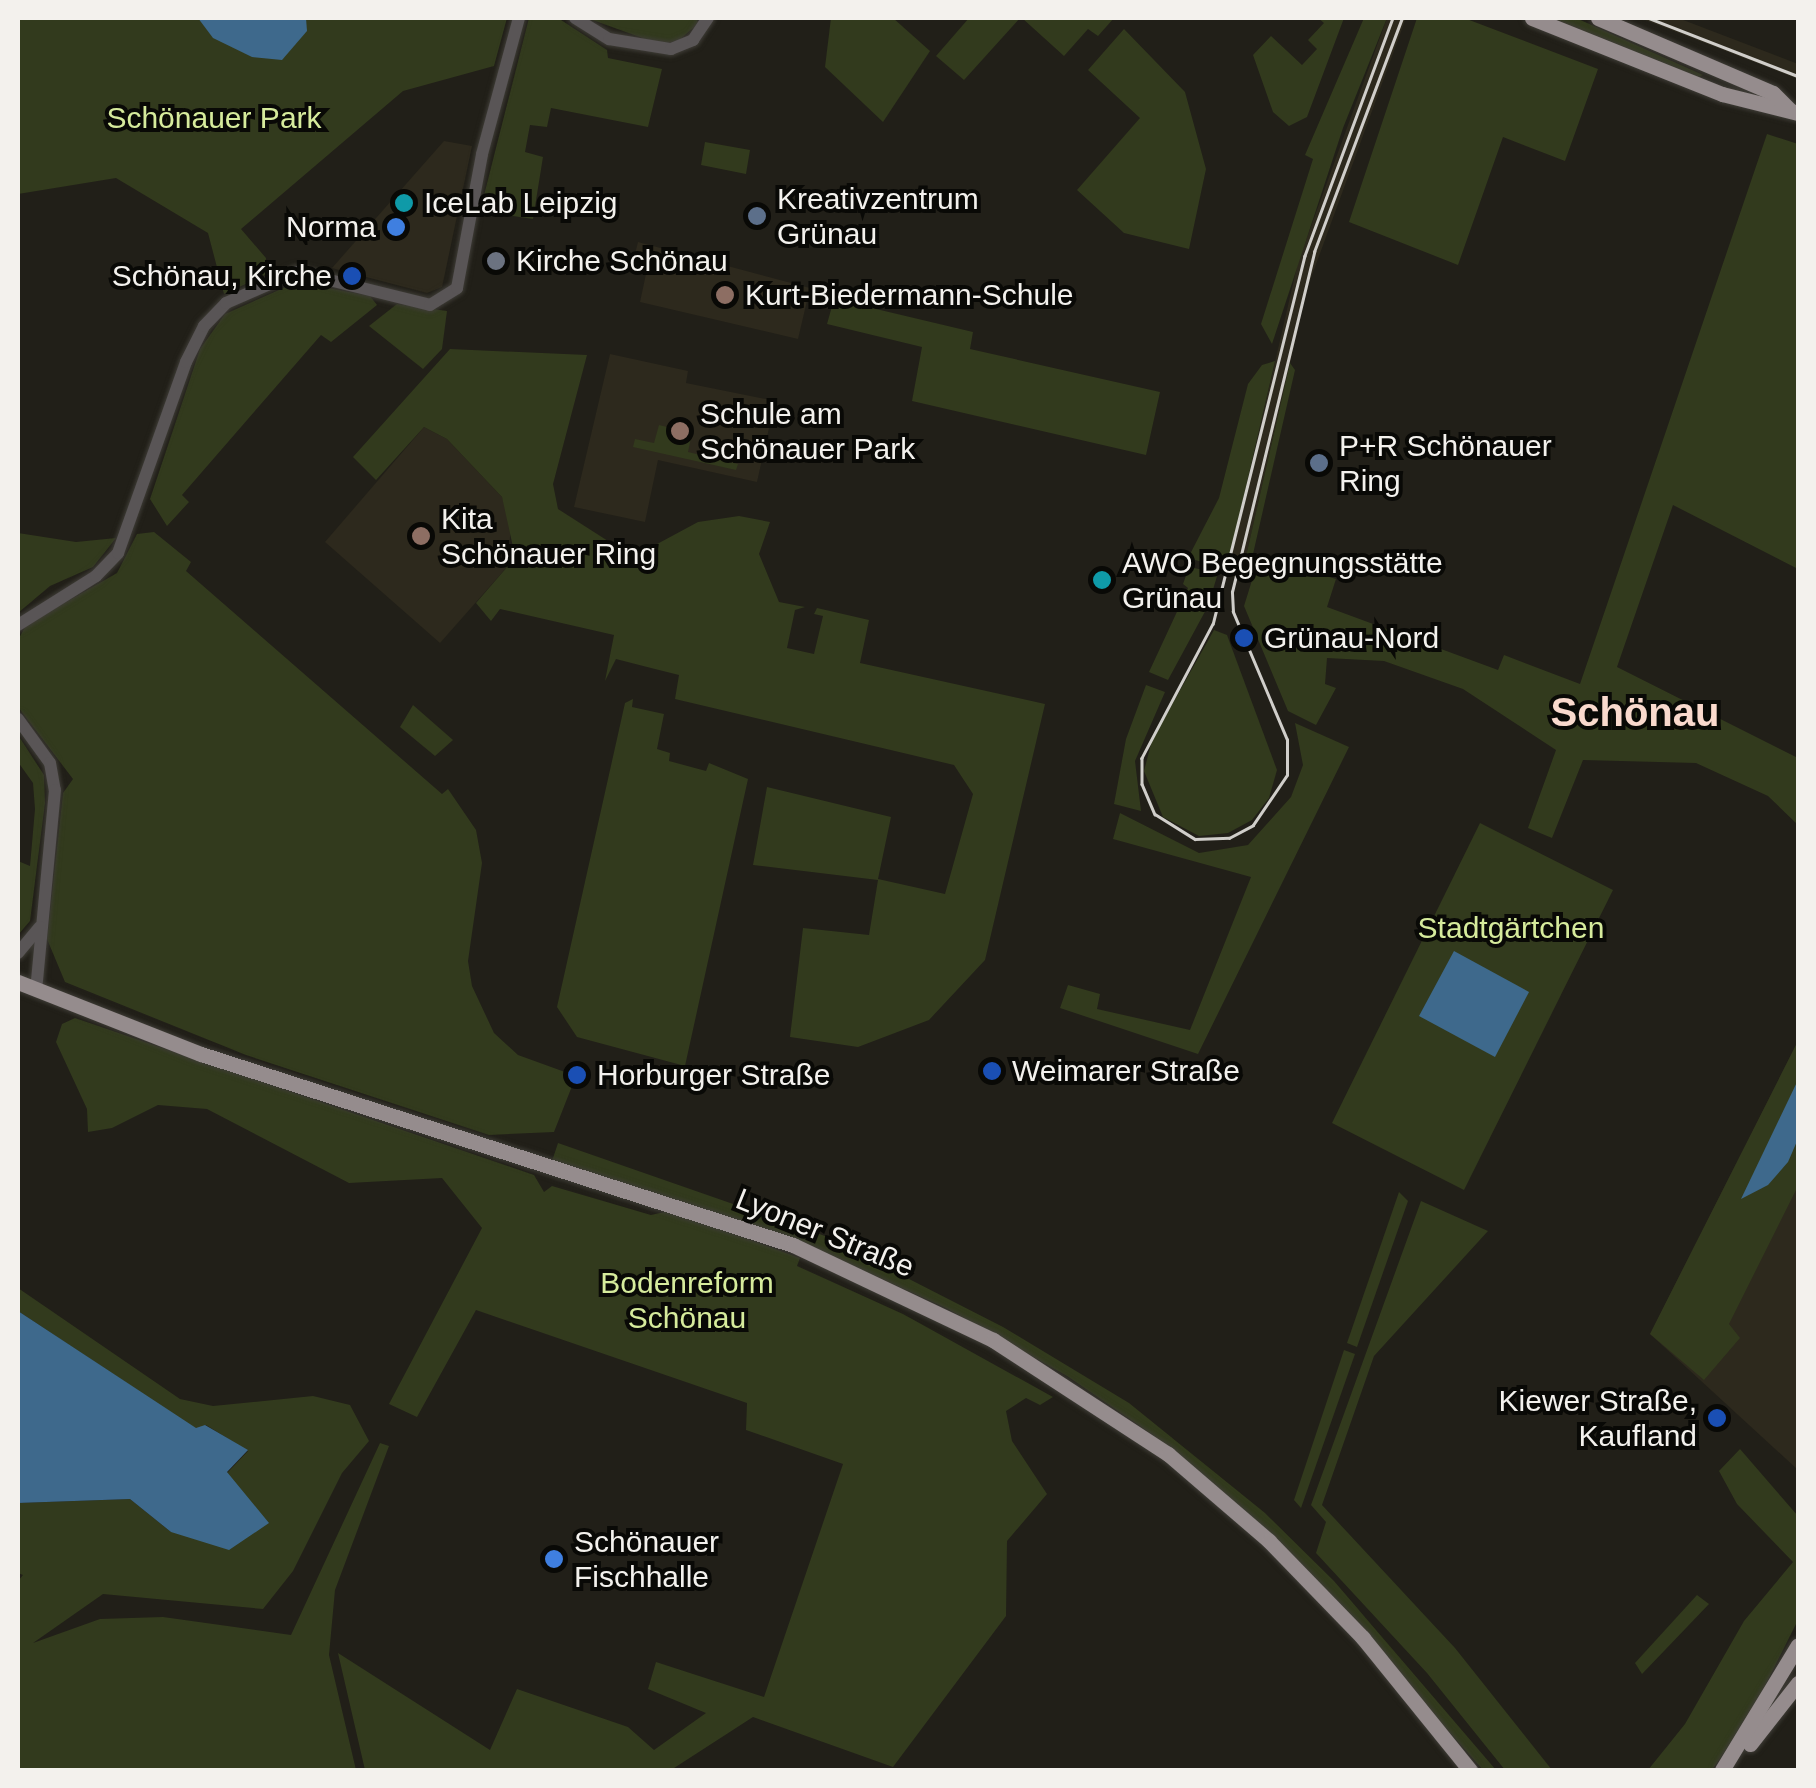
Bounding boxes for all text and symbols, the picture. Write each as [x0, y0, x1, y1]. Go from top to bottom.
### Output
park label: Schönauer Park [106, 100, 322, 136]
place label: Kreativzentrum Grünau [777, 181, 979, 252]
place label: IceLab Leipzig [424, 185, 617, 221]
marker: IceLab Leipzig [393, 192, 415, 214]
marker: Kreativzentrum Grünau [746, 205, 768, 227]
place label: Norma [286, 209, 376, 245]
marker: Norma [385, 216, 407, 238]
place label: Kirche Schönau [516, 243, 728, 279]
marker: Kirche Schönau [485, 250, 507, 272]
place label: Schönau, Kirche [112, 258, 332, 294]
marker: Schönau, Kirche [341, 265, 363, 287]
place label: Kurt-Biedermann-Schule [745, 277, 1073, 313]
marker: Kurt-Biedermann-Schule [714, 284, 736, 306]
place label: Schule am Schönauer Park [700, 396, 915, 466]
marker: Schule am Schönauer Park [669, 420, 691, 442]
place label: P+R Schönauer Ring [1339, 428, 1552, 498]
marker: P+R Schönauer Ring [1308, 452, 1330, 474]
place label: Kita Schönauer Ring [441, 501, 656, 572]
marker: Kita Schönauer Ring [410, 525, 432, 547]
place label: AWO Begegnungsstätte Grünau [1122, 545, 1443, 616]
marker: AWO Begegnungsstätte Grünau [1091, 569, 1113, 591]
place label: Grünau-Nord [1264, 620, 1439, 656]
marker: Grünau-Nord [1233, 627, 1255, 649]
district label: Schönau [1551, 688, 1719, 736]
park label: Stadtgärtchen [1418, 910, 1604, 946]
place label: Weimarer Straße [1012, 1053, 1240, 1089]
place label: Horburger Straße [597, 1057, 830, 1093]
marker: Weimarer Straße [981, 1060, 1003, 1082]
marker: Horburger Straße [566, 1064, 588, 1086]
street label: Lyoner Straße [731, 1181, 919, 1285]
park label: Bodenreform Schönau [600, 1265, 774, 1336]
place label: Kiewer Straße, Kaufland [1499, 1383, 1697, 1454]
marker: Kiewer Straße, Kaufland [1706, 1407, 1728, 1429]
place label: Schönauer Fischhalle [574, 1524, 719, 1594]
marker: Schönauer Fischhalle [543, 1548, 565, 1570]

